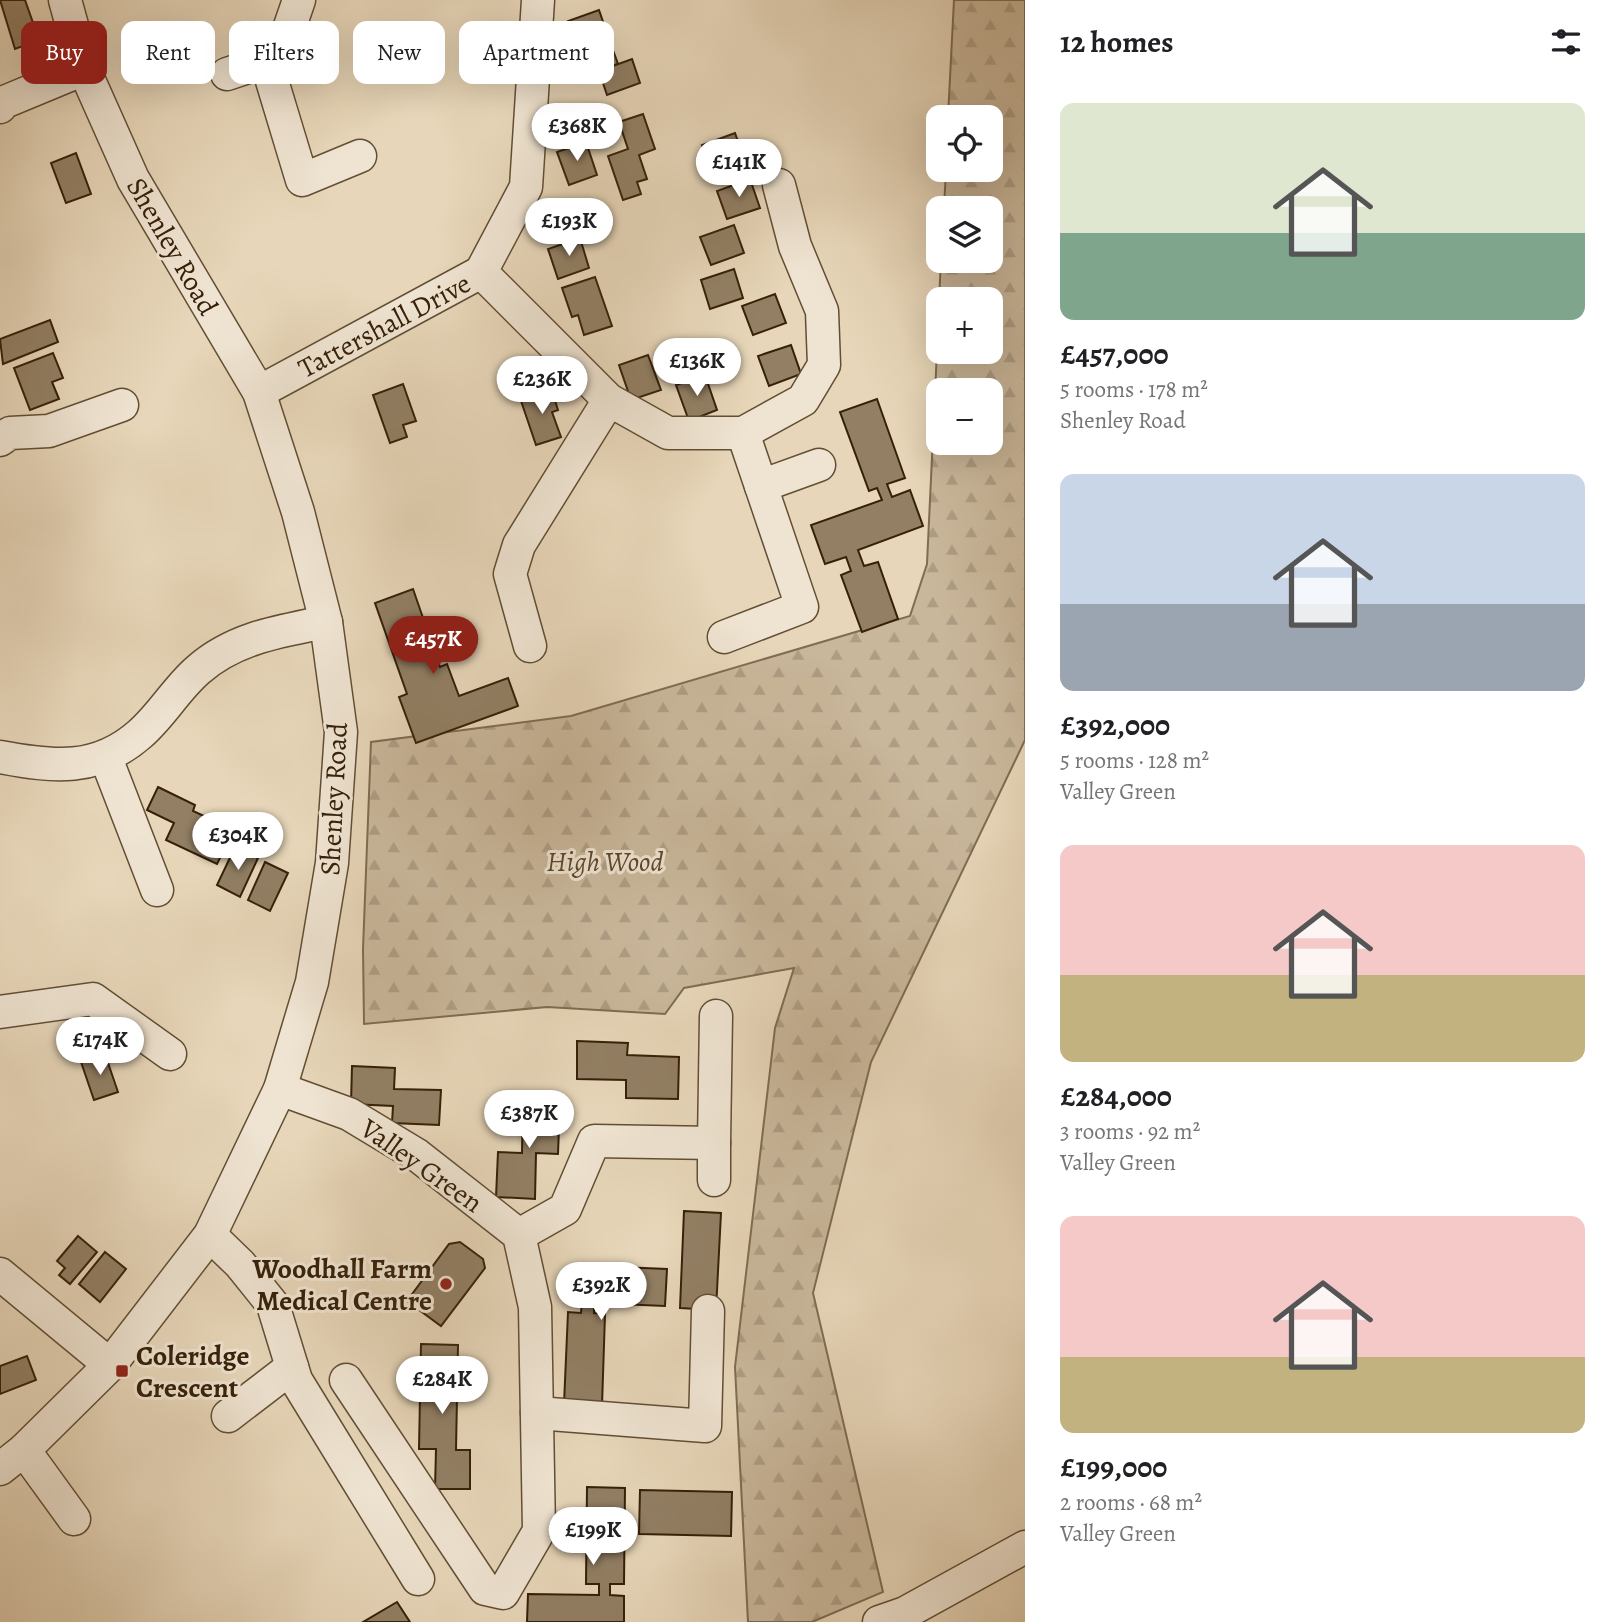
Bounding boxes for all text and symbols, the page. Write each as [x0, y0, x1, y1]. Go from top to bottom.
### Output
chip: Buy [21, 21, 107, 84]
chip: Rent [121, 21, 215, 84]
chip: Filters [229, 21, 339, 84]
chip: New [353, 21, 445, 84]
chip: Apartment [459, 21, 614, 84]
text: 12 homes [1060, 22, 1173, 62]
icon: filters [1547, 23, 1585, 61]
pin: £368K [528, 104, 626, 163]
map controls [926, 105, 1003, 455]
button: locate [926, 105, 1003, 182]
text: £368K [548, 110, 606, 141]
pin: £141K [690, 140, 788, 199]
text: £141K [712, 146, 766, 177]
icon: home [1260, 149, 1386, 275]
street label: Shenley Road [117, 171, 227, 323]
button: layers [926, 196, 1003, 273]
pin: £193K [520, 198, 618, 258]
text: £193K [541, 205, 597, 236]
street label: Tattershall Drive [292, 265, 477, 387]
button: + [926, 287, 1003, 364]
text: £457,000 [1060, 334, 1169, 374]
pin: £136K [648, 338, 746, 398]
text: £136K [669, 345, 725, 376]
pin: £236K [493, 356, 591, 416]
text: £236K [513, 363, 571, 394]
text: 5 rooms · 178 m² [1060, 374, 1208, 405]
button: − [926, 378, 1003, 455]
text: Shenley Road [1060, 405, 1186, 436]
icon: home [1260, 520, 1386, 646]
pin: £457K [384, 616, 482, 676]
text: £457K [404, 623, 462, 654]
text: £392,000 [1060, 705, 1170, 745]
street label: Shenley Road [311, 721, 357, 876]
text: 5 rooms · 128 m² [1060, 745, 1209, 776]
text: Valley Green [1060, 776, 1176, 807]
pin: £304K [189, 812, 287, 872]
text: £304K [208, 819, 268, 850]
park label: High Wood [547, 843, 663, 881]
icon: home [1260, 891, 1386, 1017]
pin: £174K [51, 1018, 149, 1077]
text: £174K [72, 1024, 128, 1055]
text: £284,000 [1060, 1076, 1172, 1116]
pin: £387K [480, 1090, 578, 1150]
text: £387K [500, 1097, 558, 1128]
street label: Valley Green [352, 1109, 490, 1222]
text: 3 rooms · 92 m² [1060, 1116, 1200, 1147]
text: Valley Green [1060, 1147, 1176, 1178]
place label: Woodhall Farm Medical Centre [252, 1250, 432, 1320]
pin: £392K [552, 1262, 650, 1322]
icon: home [1260, 1262, 1386, 1388]
text: £392K [572, 1269, 630, 1300]
marker: Woodhall Farm Medical Centre [438, 1276, 454, 1292]
place label: Coleridge Crescent [136, 1337, 249, 1407]
pin: £284K [393, 1356, 491, 1416]
marker: Coleridge Crescent [114, 1363, 130, 1379]
text: £284K [412, 1363, 472, 1394]
text: £199,000 [1060, 1447, 1167, 1487]
text: 2 rooms · 68 m² [1060, 1487, 1202, 1518]
pin: £199K [544, 1508, 642, 1567]
text: £199K [565, 1514, 621, 1545]
text: Valley Green [1060, 1518, 1176, 1549]

